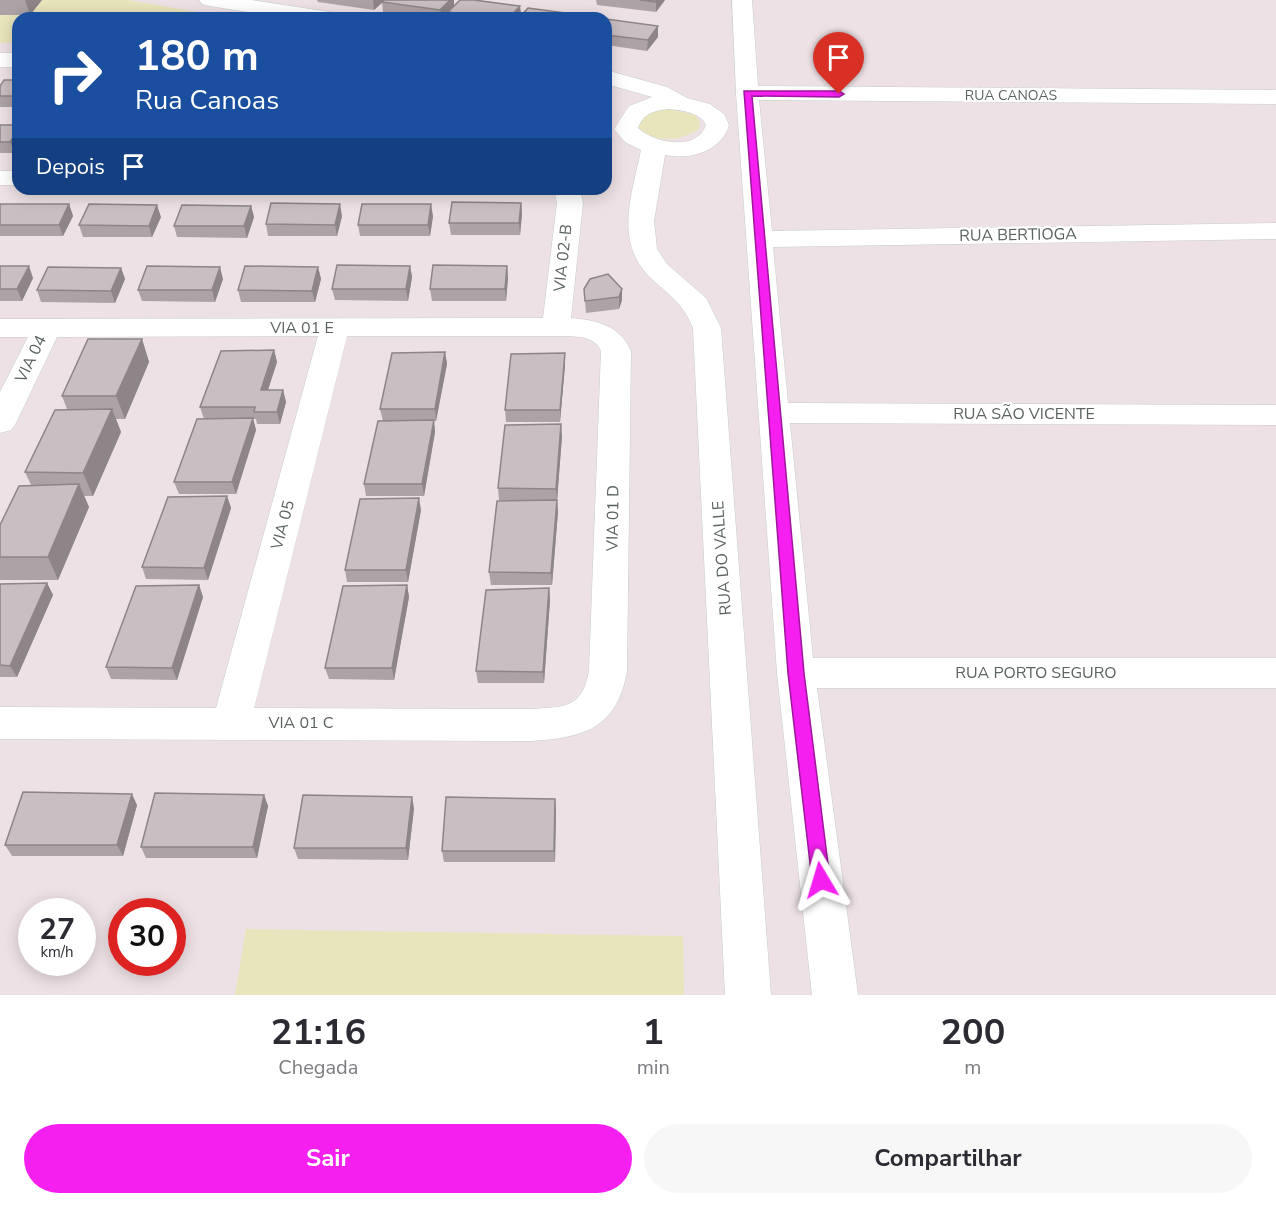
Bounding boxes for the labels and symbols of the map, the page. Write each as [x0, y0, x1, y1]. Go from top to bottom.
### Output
pin [813, 32, 864, 94]
street label: RUA CANOAS [965, 86, 1058, 105]
street label: VIA 02-B [548, 223, 577, 294]
street label: RUA BERTIOGA [959, 223, 1077, 247]
street label: VIA 01 E [269, 317, 334, 339]
street label: VIA 04 [10, 331, 52, 387]
street label: RUA SÃO VICENTE [953, 403, 1095, 425]
street label: VIA 01 D [601, 485, 625, 552]
street label: VIA 05 [266, 498, 300, 553]
street label: RUA DO VALLE [707, 500, 737, 616]
street label: RUA PORTO SEGURO [955, 662, 1117, 684]
street label: VIA 01 C [268, 712, 334, 734]
position arrow [789, 848, 853, 912]
speed limit sign: 30 [108, 898, 186, 976]

